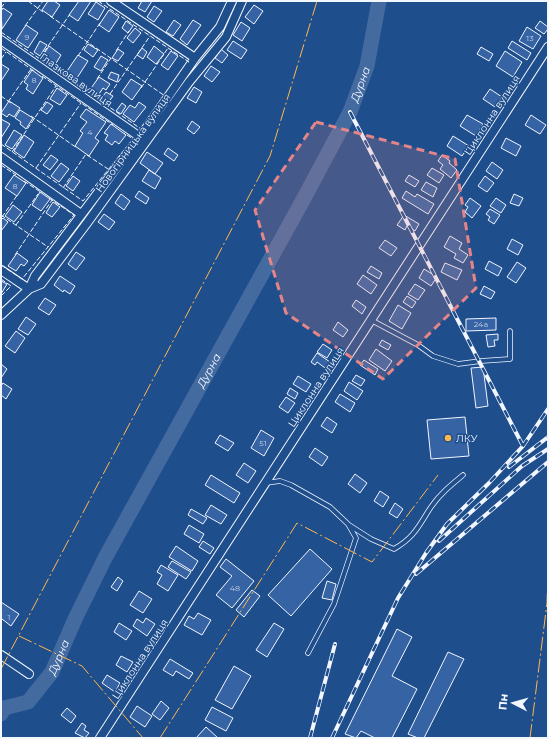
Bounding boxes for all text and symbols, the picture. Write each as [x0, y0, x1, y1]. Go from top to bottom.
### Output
house number: 9 [25, 32, 30, 42]
house number: 13 [526, 33, 534, 43]
street label: Глазкова вулиця [37, 50, 115, 110]
water label: Дурна [347, 64, 373, 105]
street label: Циклонна вулиця [461, 72, 523, 158]
house number: 8 [31, 75, 37, 85]
street label: Новогірницька вулиця [93, 91, 173, 195]
house number: 4 [87, 127, 93, 137]
house number: 8 [12, 181, 18, 191]
house number: 24а [474, 319, 488, 329]
street label: Циклонна вулиця [285, 344, 347, 430]
water label: Дурна [193, 350, 224, 391]
place label: ЛКУ [456, 432, 478, 445]
marker: ЛКУ [443, 433, 453, 443]
house number: 51 [259, 438, 267, 448]
house number: 48 [230, 583, 240, 593]
house number: 1 [8, 612, 10, 622]
street label: Циклонна вулиця [109, 616, 171, 702]
water label: Дурна [44, 637, 72, 678]
north arrow [493, 683, 533, 723]
text: Пн [495, 693, 511, 711]

